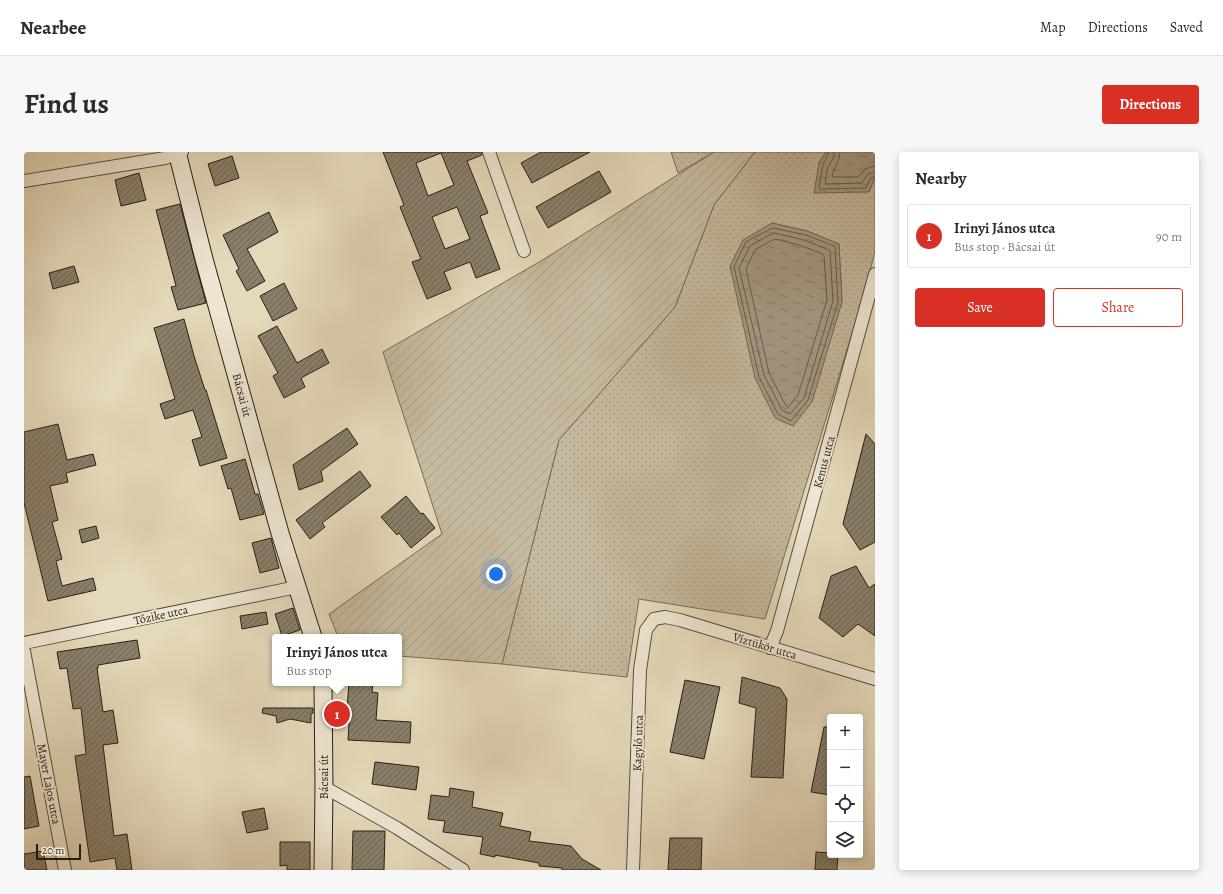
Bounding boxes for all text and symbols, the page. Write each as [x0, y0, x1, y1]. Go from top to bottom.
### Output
text: Nearbee [20, 15, 86, 41]
text: Map [1040, 18, 1066, 37]
text: Directions [1088, 18, 1148, 37]
text: Saved [1170, 18, 1203, 37]
text: Find us [24, 85, 109, 123]
button: Directions [1102, 85, 1199, 124]
text: Nearby [915, 167, 966, 190]
text: Irinyi János utca [954, 218, 1056, 238]
text: 1 [927, 228, 931, 245]
text: 90 m [1156, 228, 1182, 245]
text: Bus stop · Bácsai út [954, 238, 1055, 255]
button: Save [915, 288, 1045, 327]
button: Share [1053, 288, 1183, 327]
street label: Bácsai út [229, 371, 255, 419]
street label: Kenus utca [809, 434, 839, 490]
your location [486, 564, 506, 584]
street label: Tőzike utca [132, 601, 190, 629]
street label: Víztükör utca [730, 628, 799, 663]
popup [272, 634, 402, 686]
text: Irinyi János utca [286, 642, 388, 662]
text: Bus stop [286, 662, 332, 679]
pin: 1 [324, 699, 350, 729]
street label: Kagyló utca [629, 714, 647, 772]
map controls [827, 714, 863, 858]
button: + [827, 714, 863, 750]
street label: Mayer Lajos utca [33, 742, 65, 826]
button: − [827, 750, 863, 786]
street label: Bácsai út [316, 755, 332, 799]
button: locate [827, 786, 863, 822]
button: layers [827, 822, 863, 858]
scale bar [36, 842, 81, 861]
text: 20 m [42, 843, 64, 858]

